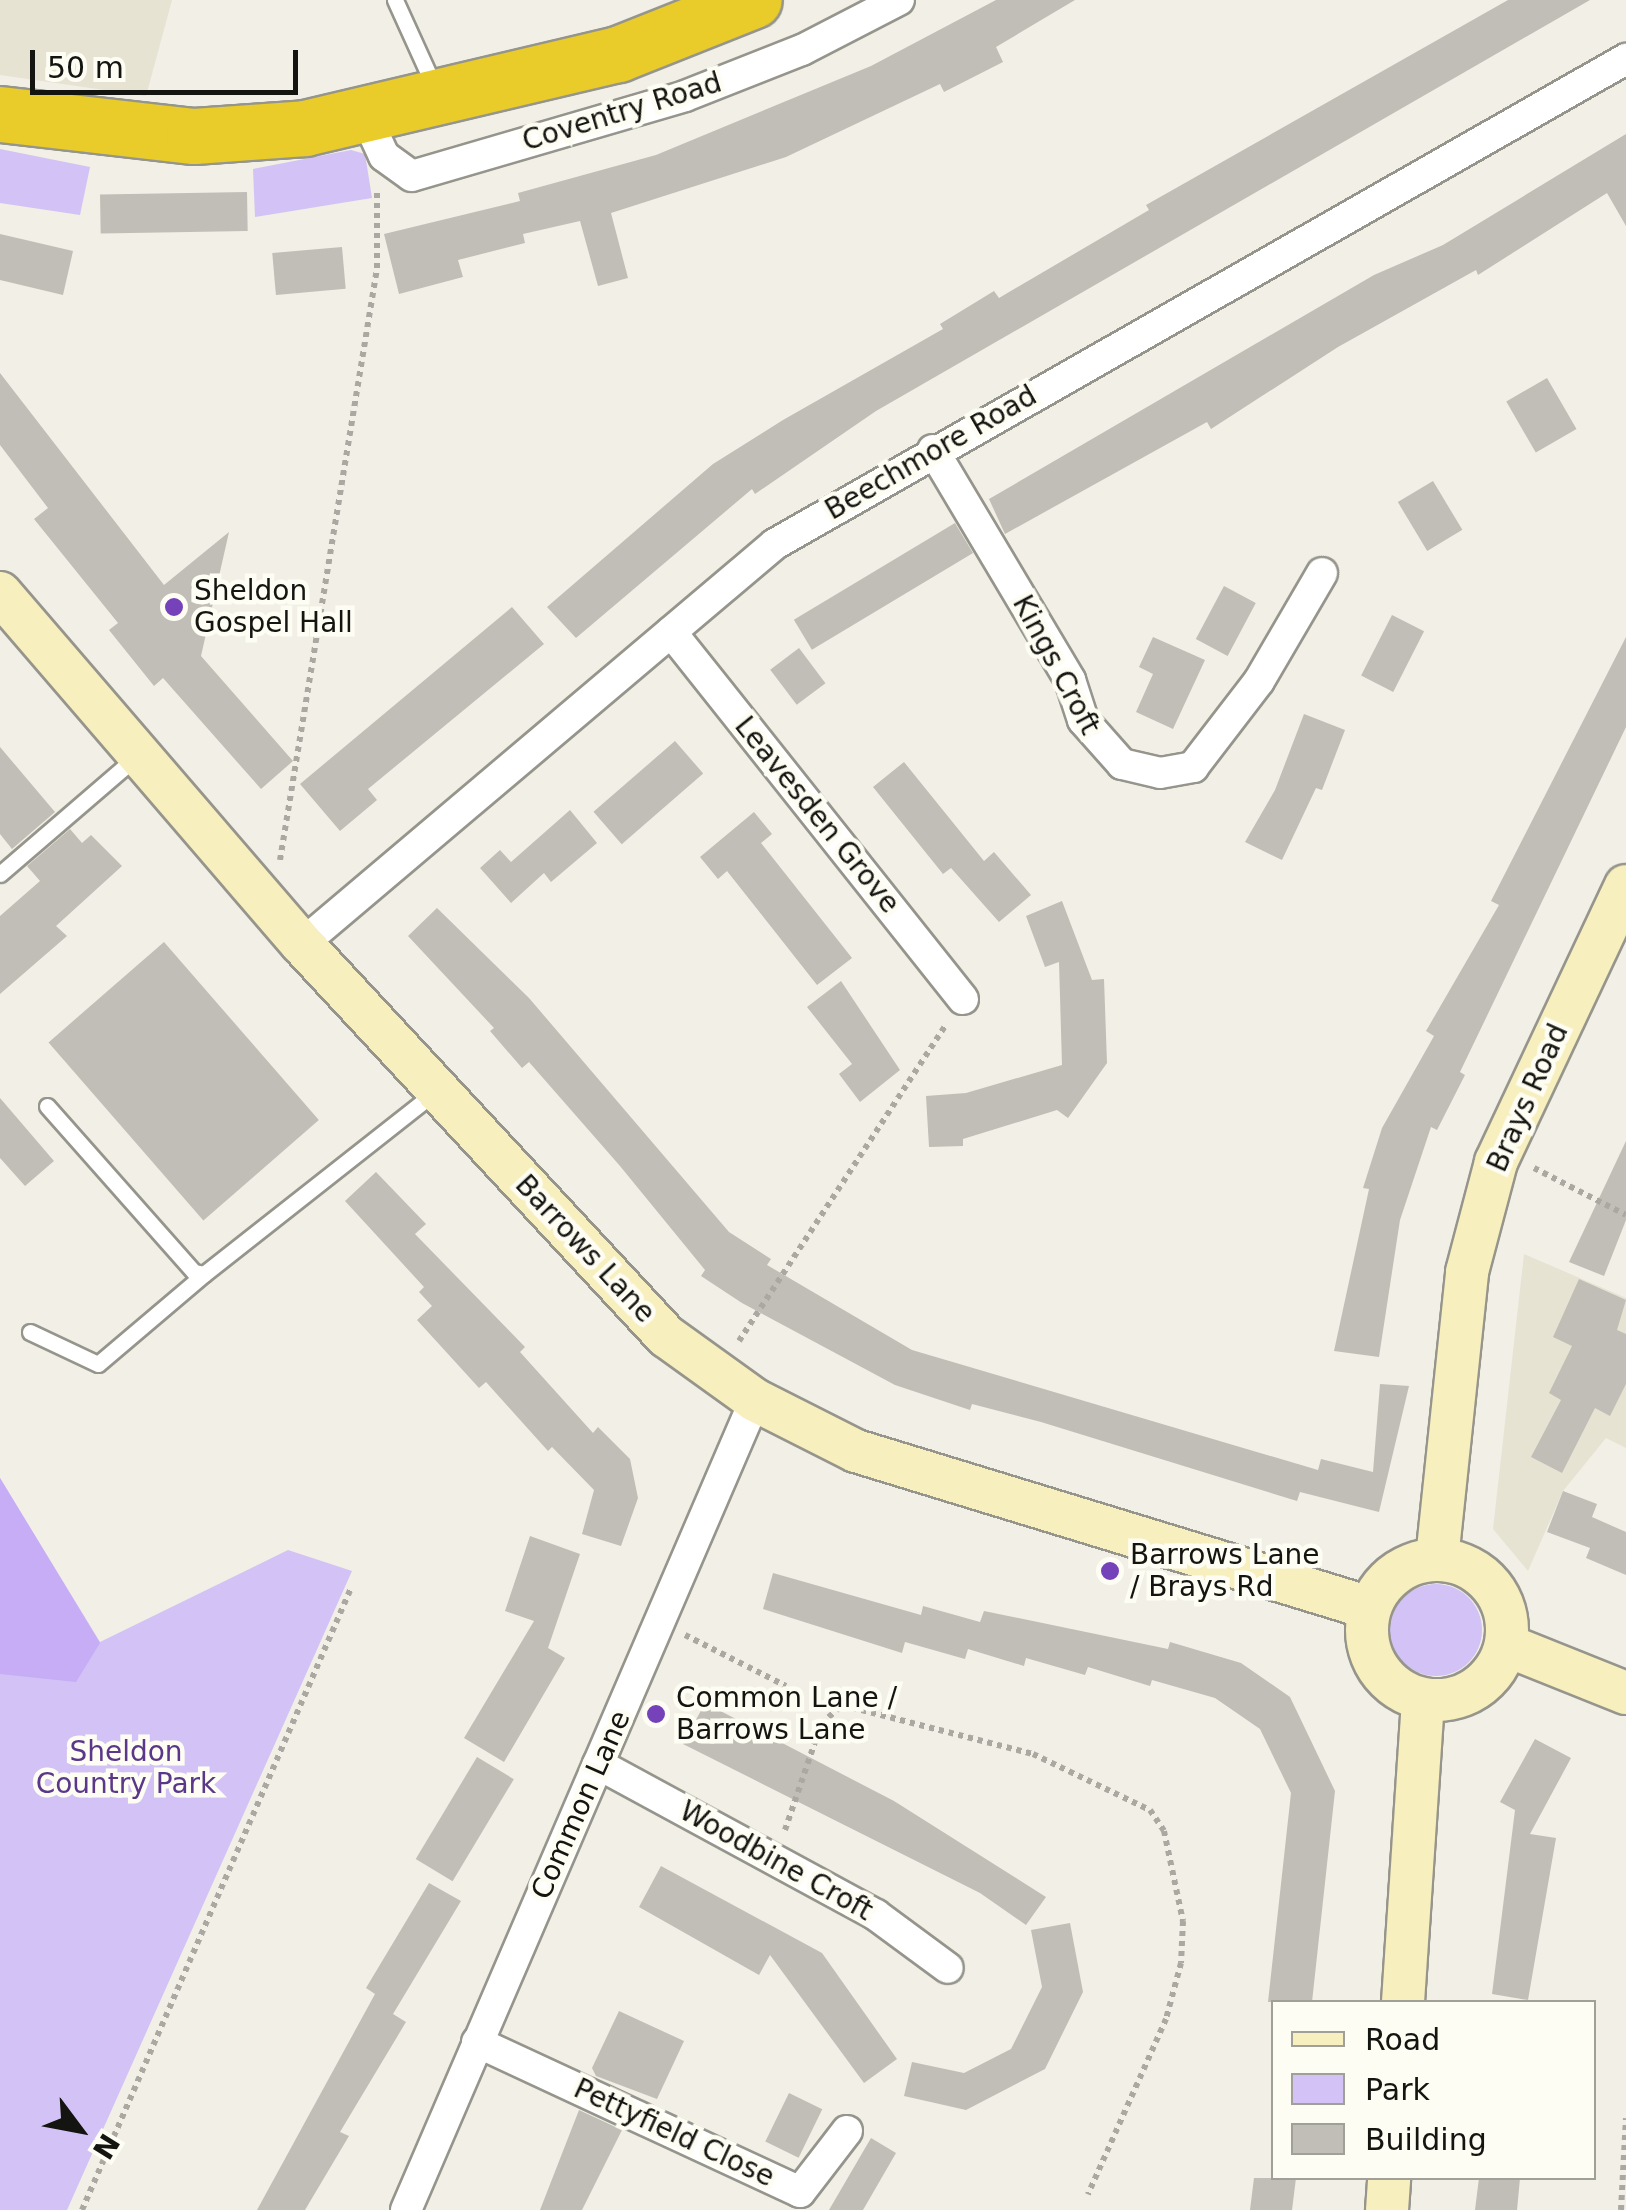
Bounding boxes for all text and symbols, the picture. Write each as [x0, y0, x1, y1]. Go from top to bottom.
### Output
scale bar [35, 30, 302, 92]
text: 50 m [47, 50, 124, 85]
street label: Coventry Road [518, 66, 726, 158]
street label: Beechmore Road [819, 379, 1043, 527]
place label: Sheldon Gospel Hall [194, 574, 353, 640]
street label: Kings Croft [1005, 590, 1107, 740]
marker: Sheldon Gospel Hall [163, 596, 185, 618]
street label: Leavesden Grove [727, 710, 907, 920]
street label: Brays Road [1480, 1019, 1576, 1177]
street label: Barrows Lane [508, 1168, 662, 1330]
place label: Barrows Lane / Brays Rd [1130, 1538, 1320, 1604]
marker: Barrows Lane / Brays Rd [1099, 1560, 1121, 1582]
place label: Common Lane / Barrows Lane [676, 1681, 897, 1747]
marker: Common Lane / Barrows Lane [645, 1703, 667, 1725]
street label: Common Lane [524, 1706, 638, 1904]
park label: Sheldon Country Park [36, 1735, 216, 1801]
street label: Woodbine Croft [674, 1794, 878, 1928]
legend [1271, 2000, 1596, 2180]
text: Road [1365, 2022, 1440, 2057]
street label: Pettyfield Close [568, 2072, 780, 2194]
text: Park [1365, 2072, 1430, 2107]
north arrow [30, 2080, 130, 2180]
text: Building [1365, 2122, 1487, 2157]
text: N [86, 2127, 126, 2165]

